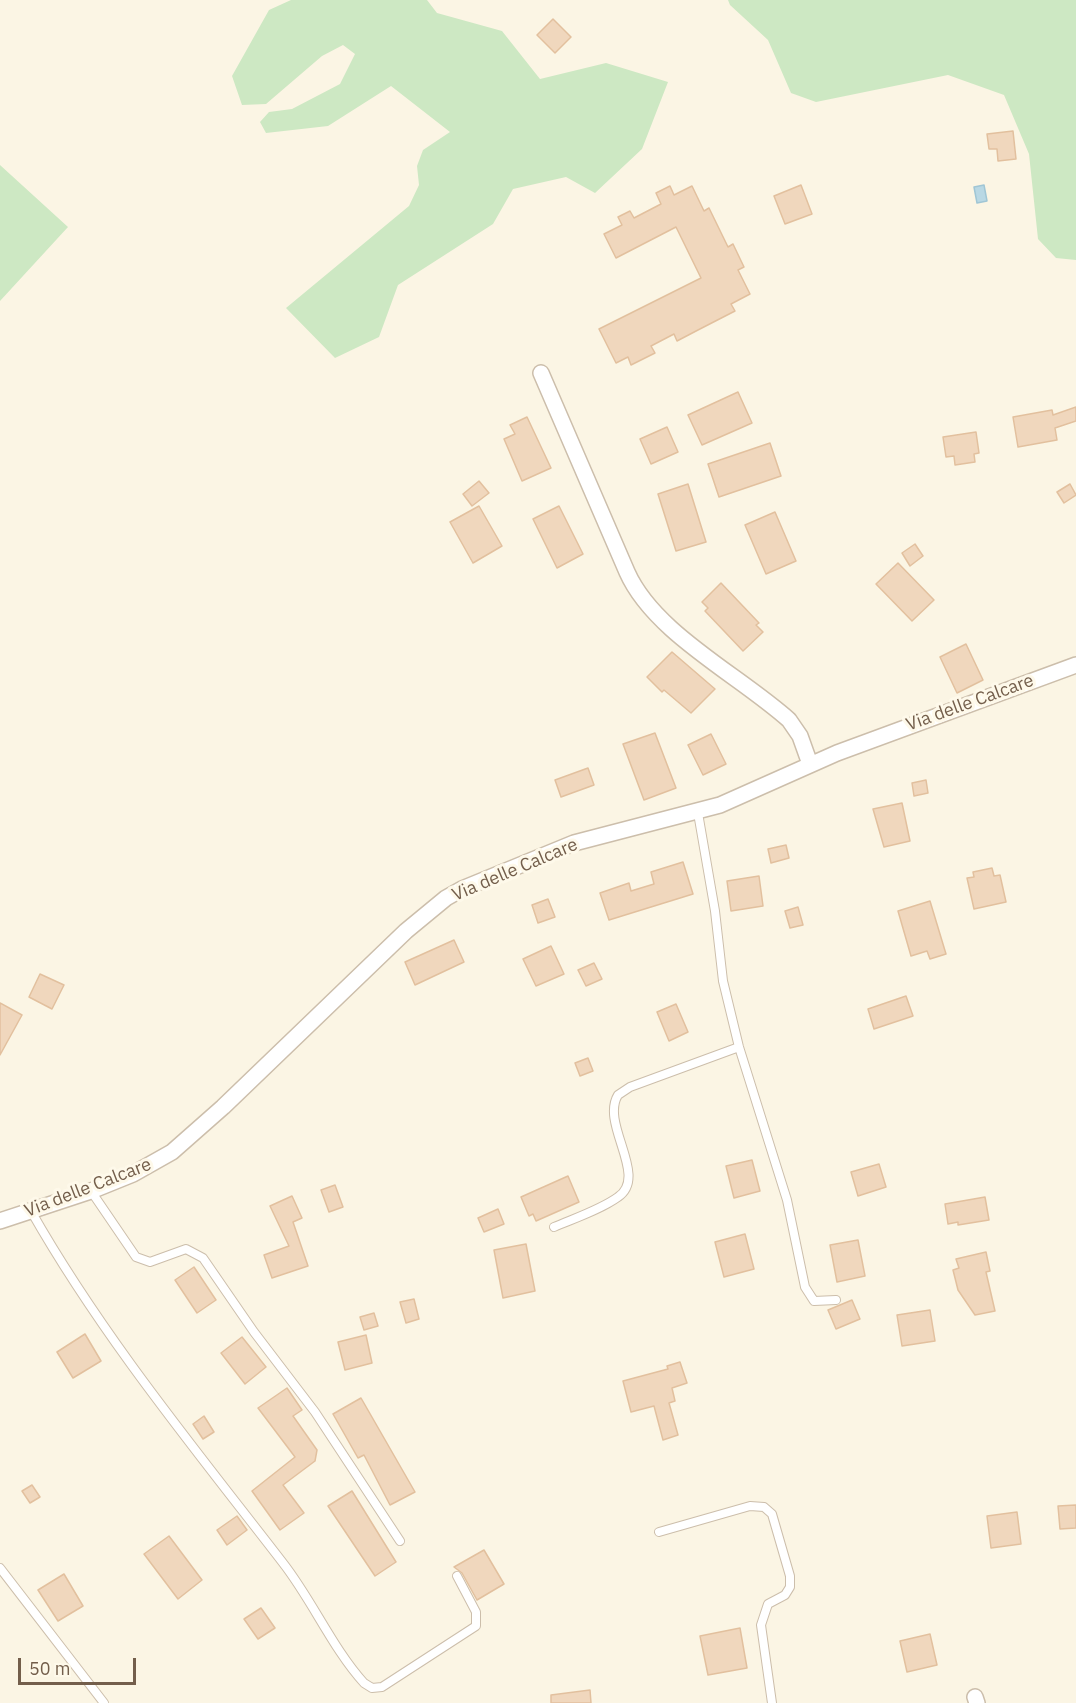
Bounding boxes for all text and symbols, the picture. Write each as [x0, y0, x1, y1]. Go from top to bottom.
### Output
street label: Via delle Calcare [903, 670, 1037, 736]
street label: Via delle Calcare [449, 834, 581, 906]
street label: Via delle Calcare [21, 1154, 155, 1222]
scale bar [21, 1646, 140, 1684]
text: 50 m [29, 1657, 71, 1680]

